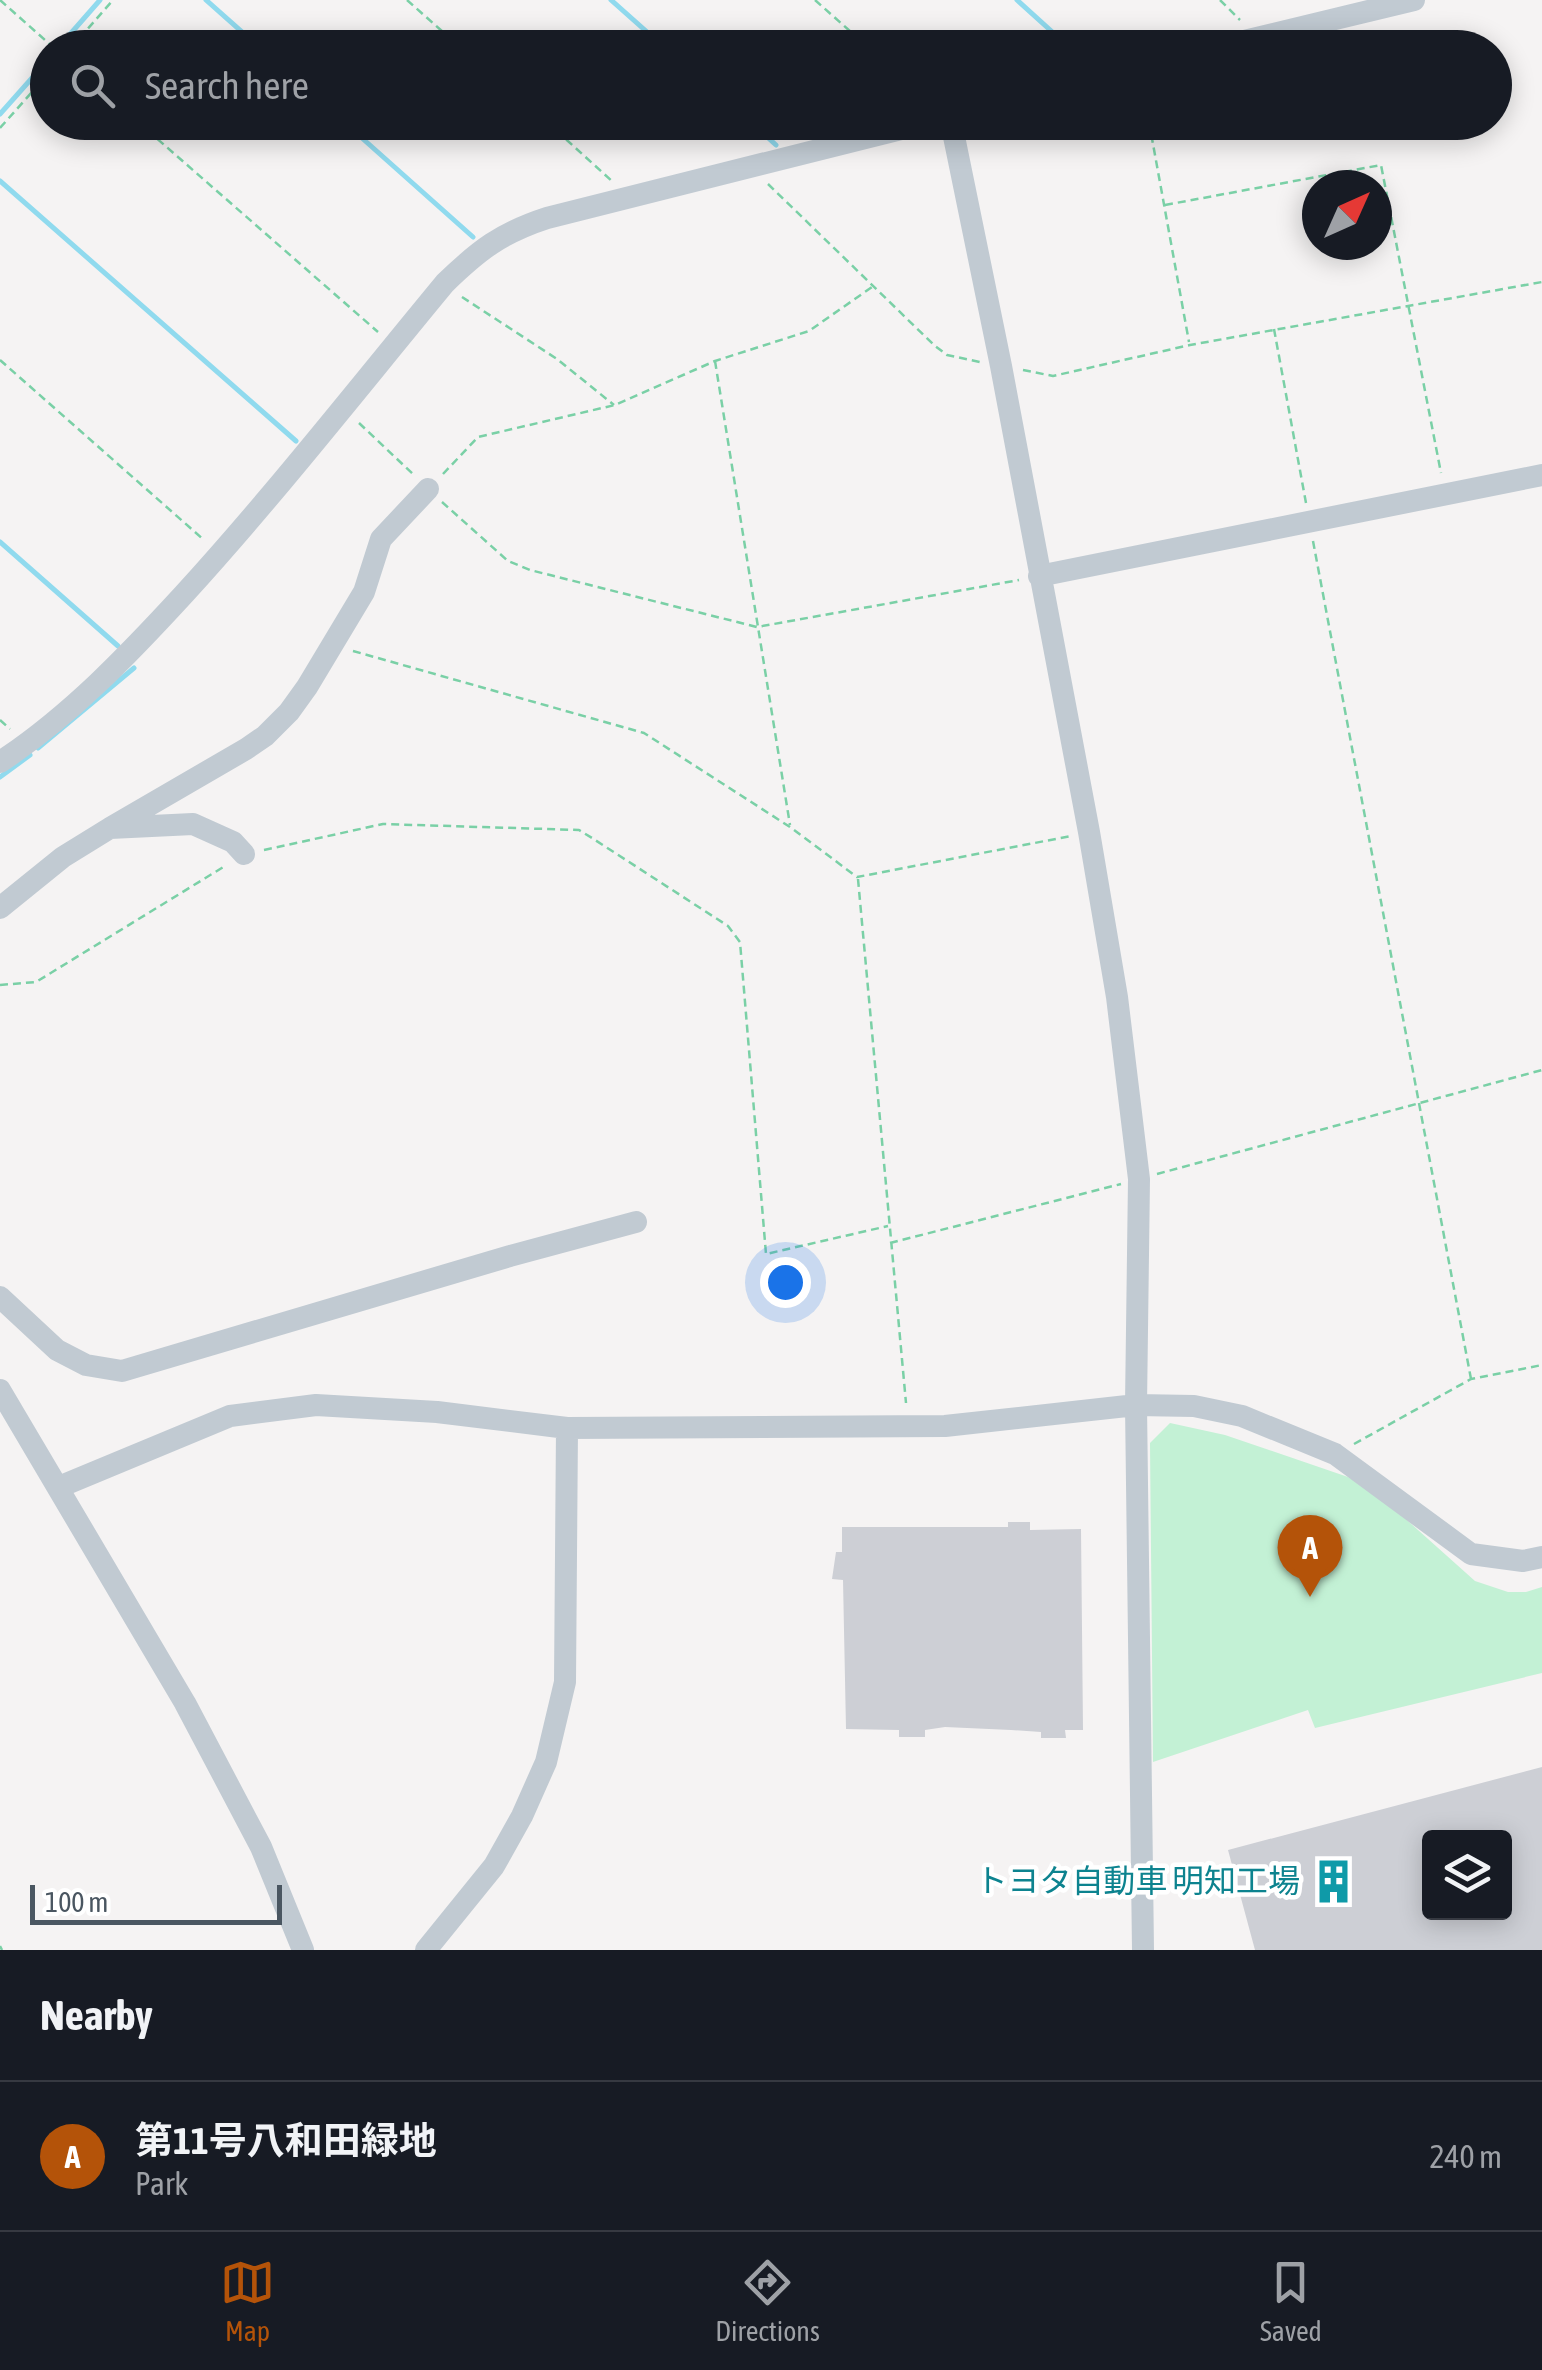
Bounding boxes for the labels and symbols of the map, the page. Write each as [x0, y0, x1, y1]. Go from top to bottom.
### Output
north arrow [1302, 170, 1392, 260]
your location [760, 1257, 811, 1308]
pin: A [1278, 1514, 1342, 1597]
building icon: トヨタ自動車 明知工場 [1309, 1857, 1357, 1905]
place label: トヨタ自動車 明知工場 [976, 1862, 1300, 1899]
scale bar [30, 1880, 282, 1924]

